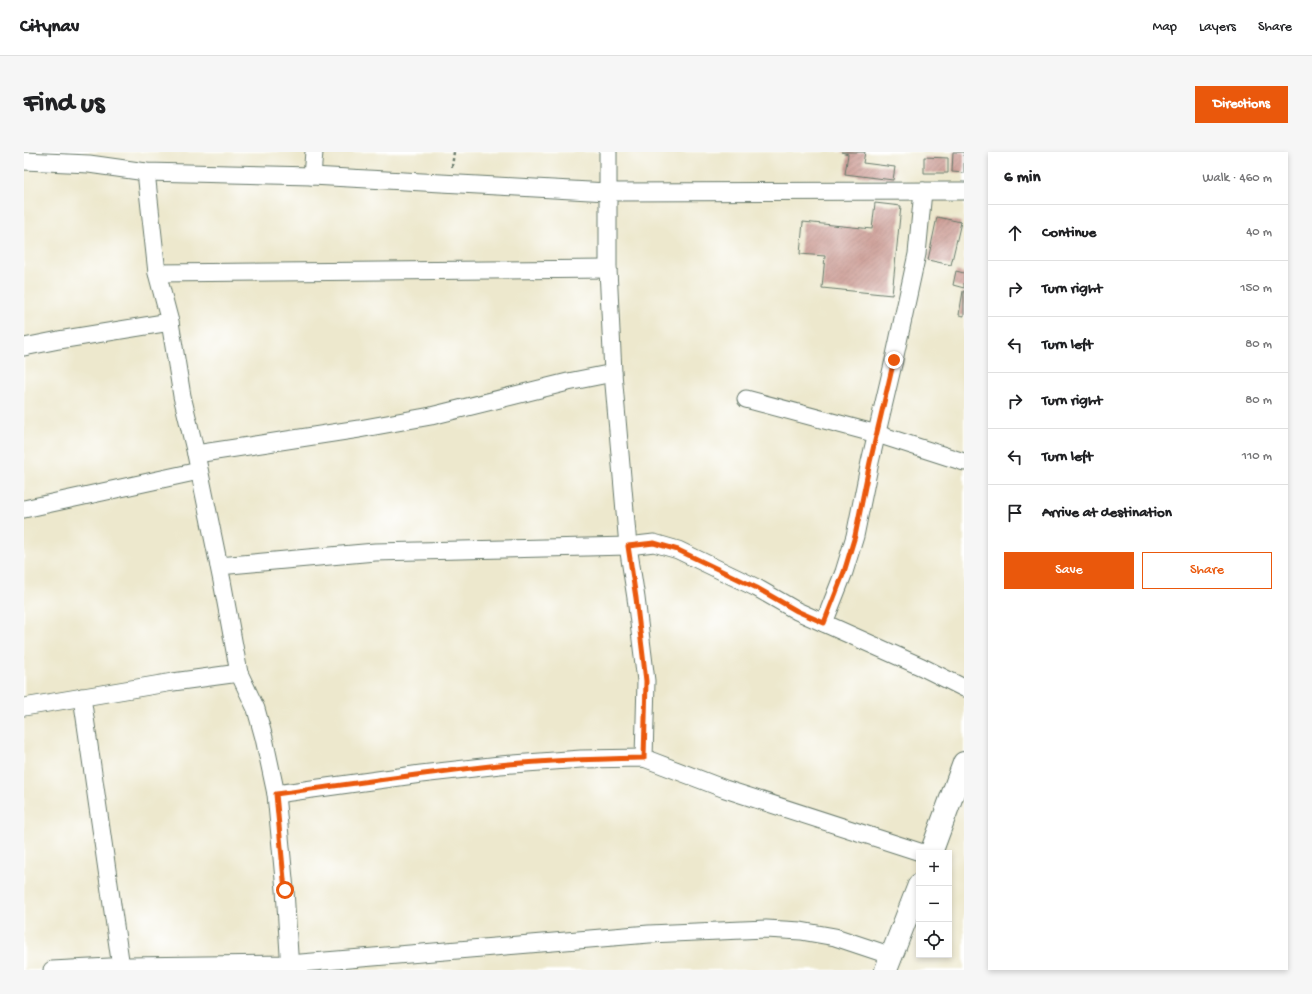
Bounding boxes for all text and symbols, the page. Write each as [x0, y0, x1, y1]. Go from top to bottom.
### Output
text: Citynav [20, 16, 79, 39]
text: Map [1153, 19, 1177, 36]
text: Layers [1199, 19, 1236, 36]
text: Share [1258, 19, 1292, 36]
button: Directions [1195, 86, 1288, 123]
text: Find us [24, 88, 104, 121]
text: 6 min [1004, 168, 1040, 188]
text: Walk · 460 m [1202, 171, 1272, 186]
icon: ahead [1004, 222, 1026, 244]
text: Continue [1042, 224, 1096, 242]
text: 40 m [1246, 225, 1272, 240]
icon: right [1004, 278, 1026, 300]
text: Turn right [1042, 280, 1102, 298]
text: 150 m [1240, 281, 1272, 296]
icon: left [1004, 334, 1026, 356]
text: Turn left [1042, 336, 1093, 354]
text: 80 m [1245, 337, 1272, 352]
route end [885, 351, 903, 369]
icon: right [1004, 390, 1026, 412]
text: Turn right [1042, 392, 1102, 410]
text: 80 m [1245, 393, 1272, 408]
icon: left [1004, 446, 1026, 468]
text: Turn left [1042, 448, 1093, 466]
text: 110 m [1242, 449, 1272, 464]
icon: arrive [1004, 502, 1026, 524]
text: Arrive at destination [1042, 504, 1172, 522]
button: Save [1004, 552, 1134, 589]
button: Share [1142, 552, 1272, 589]
map controls [916, 850, 952, 958]
button: + [916, 850, 952, 886]
route start [276, 881, 294, 899]
button: − [916, 886, 952, 922]
button: locate [916, 922, 952, 958]

